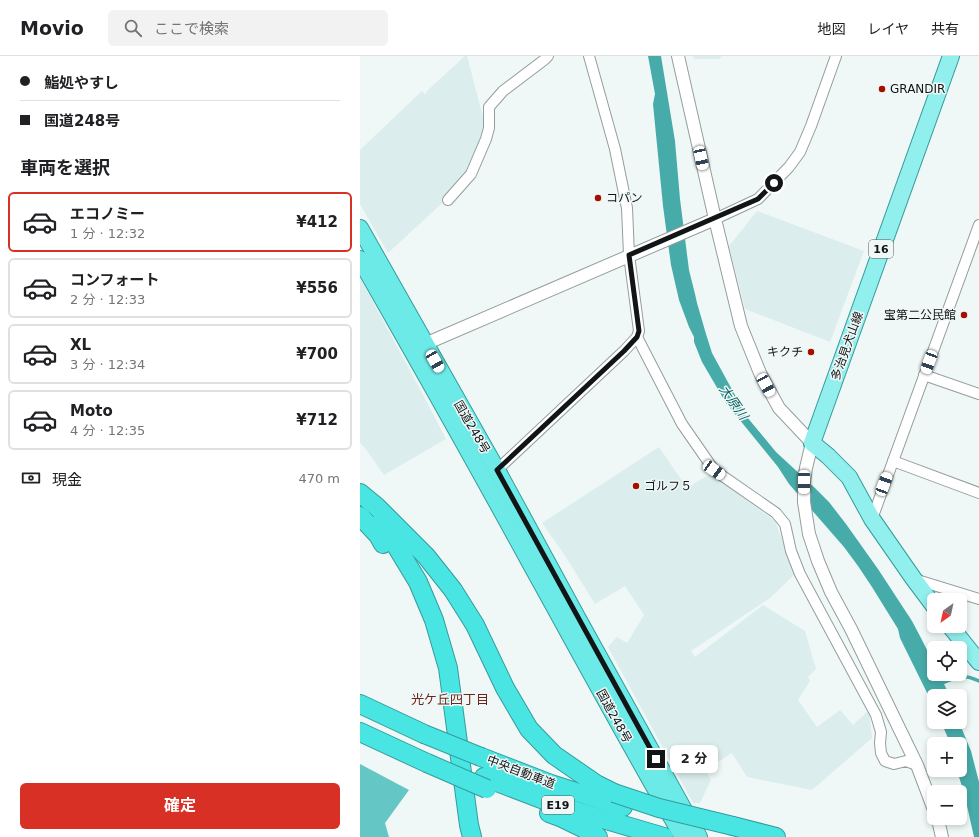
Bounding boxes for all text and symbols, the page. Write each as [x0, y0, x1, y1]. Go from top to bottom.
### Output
search box [108, 10, 388, 46]
text: Movio [20, 17, 84, 39]
icon: search [122, 17, 144, 39]
text: ここで検索 [154, 20, 229, 38]
text: 地図 [817, 21, 845, 37]
text: レイヤ [867, 21, 909, 37]
text: 共有 [931, 21, 959, 37]
text: 鮨処やすし [44, 74, 119, 92]
place label: GRANDIR [890, 82, 945, 96]
marker: GRANDIR [877, 84, 887, 94]
text: 国道248号 [44, 112, 120, 130]
car [693, 145, 709, 171]
text: 車両を選択 [20, 157, 110, 178]
route start [765, 174, 783, 192]
place label: コパン [606, 191, 643, 205]
marker: コパン [593, 193, 603, 203]
icon: car [22, 204, 58, 240]
text: エコノミー [70, 205, 145, 223]
text: ¥412 [296, 213, 338, 231]
text: 1 分 · 12:32 [70, 226, 145, 241]
road number: 16 [869, 240, 893, 258]
icon: car [22, 270, 58, 306]
text: コンフォート [70, 271, 160, 289]
text: ¥556 [296, 279, 338, 297]
text: 2 分 · 12:33 [70, 292, 145, 307]
place label: 宝第二公民館 [884, 308, 956, 322]
street label: 多治見犬山線 [828, 310, 866, 382]
marker: 宝第二公民館 [959, 310, 969, 320]
icon: car [22, 336, 58, 372]
text: XL [70, 336, 91, 354]
text: ¥700 [296, 345, 338, 363]
place label: キクチ [767, 345, 803, 359]
marker: キクチ [806, 347, 816, 357]
car [424, 348, 446, 374]
car [919, 349, 939, 375]
text: 3 分 · 12:34 [70, 357, 145, 372]
car [755, 372, 777, 398]
water label: 大原川 [716, 382, 752, 424]
street label: 国道248号 [451, 398, 493, 456]
icon: car [22, 402, 58, 438]
text: Moto [70, 402, 113, 420]
text: ¥712 [296, 411, 338, 429]
text: 4 分 · 12:35 [70, 423, 145, 438]
car [701, 458, 727, 482]
icon: cash [20, 467, 42, 489]
car [798, 470, 810, 494]
text: 現金 [52, 471, 82, 489]
text: 470 m [298, 471, 340, 486]
car [874, 471, 894, 497]
place label: ゴルフ５ [644, 479, 692, 493]
marker: ゴルフ５ [631, 481, 641, 491]
north arrow [927, 593, 967, 633]
map controls [927, 593, 967, 825]
button: locate [927, 641, 967, 681]
street label: 国道248号 [594, 687, 634, 745]
button: layers [927, 689, 967, 729]
district label: 光ケ丘四丁目 [411, 692, 489, 707]
button: + [927, 737, 967, 777]
callout: 2 分 [670, 745, 718, 773]
route end [647, 750, 665, 768]
text: 2 分 [681, 751, 707, 766]
street label: 中央自動車道 [485, 753, 557, 791]
button: 確定 [20, 783, 340, 829]
button: − [927, 785, 967, 825]
road number: E19 [542, 796, 574, 814]

